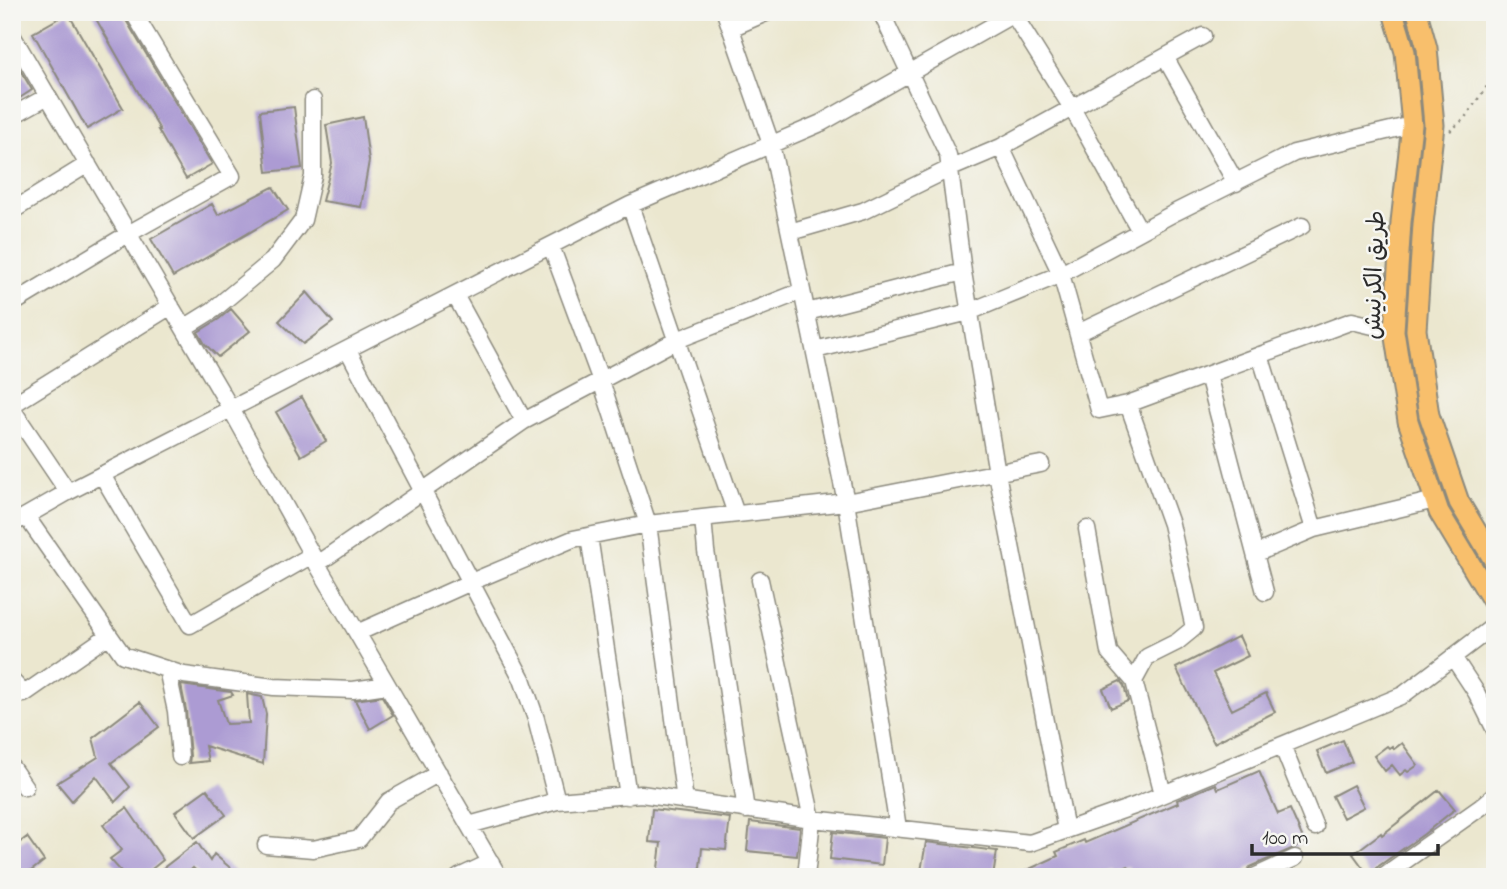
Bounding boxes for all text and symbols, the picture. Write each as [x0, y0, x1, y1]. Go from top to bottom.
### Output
street label: طريق الكرنيش [1356, 210, 1396, 340]
scale bar [1252, 812, 1437, 856]
text: 100 m [1262, 824, 1308, 854]

